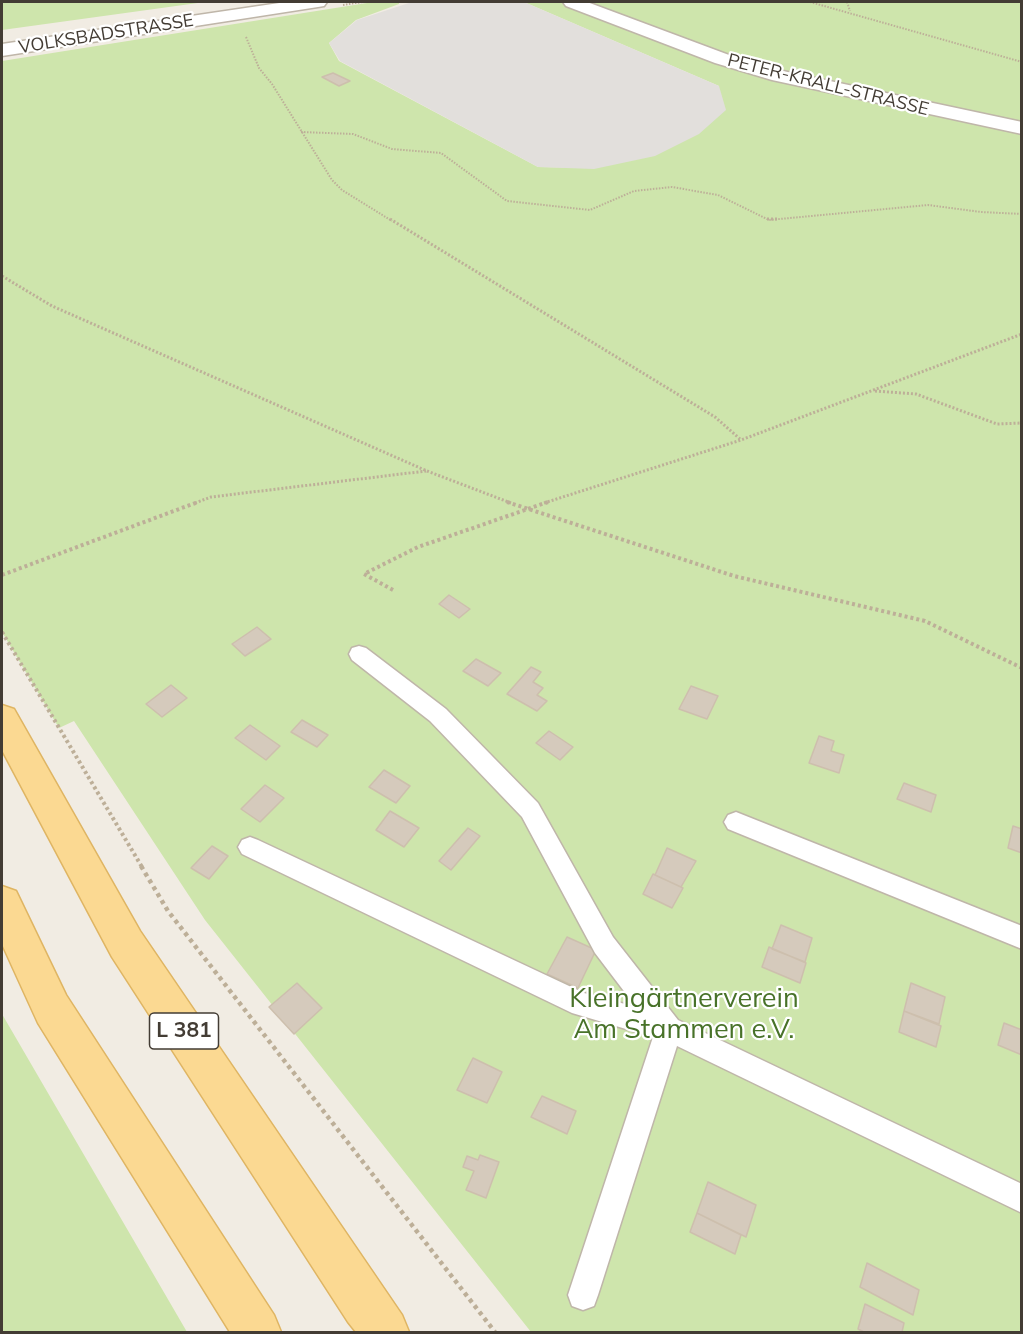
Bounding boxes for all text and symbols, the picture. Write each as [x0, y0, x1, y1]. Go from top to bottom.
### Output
street label: VOLKSBADSTRASSE [17, 9, 195, 59]
street label: PETER-KRALL-STRASSE [725, 50, 931, 120]
park label: Kleingärtnerverein Am Stammen e.V. [569, 983, 799, 1046]
road number: L 381 [150, 1013, 219, 1049]

